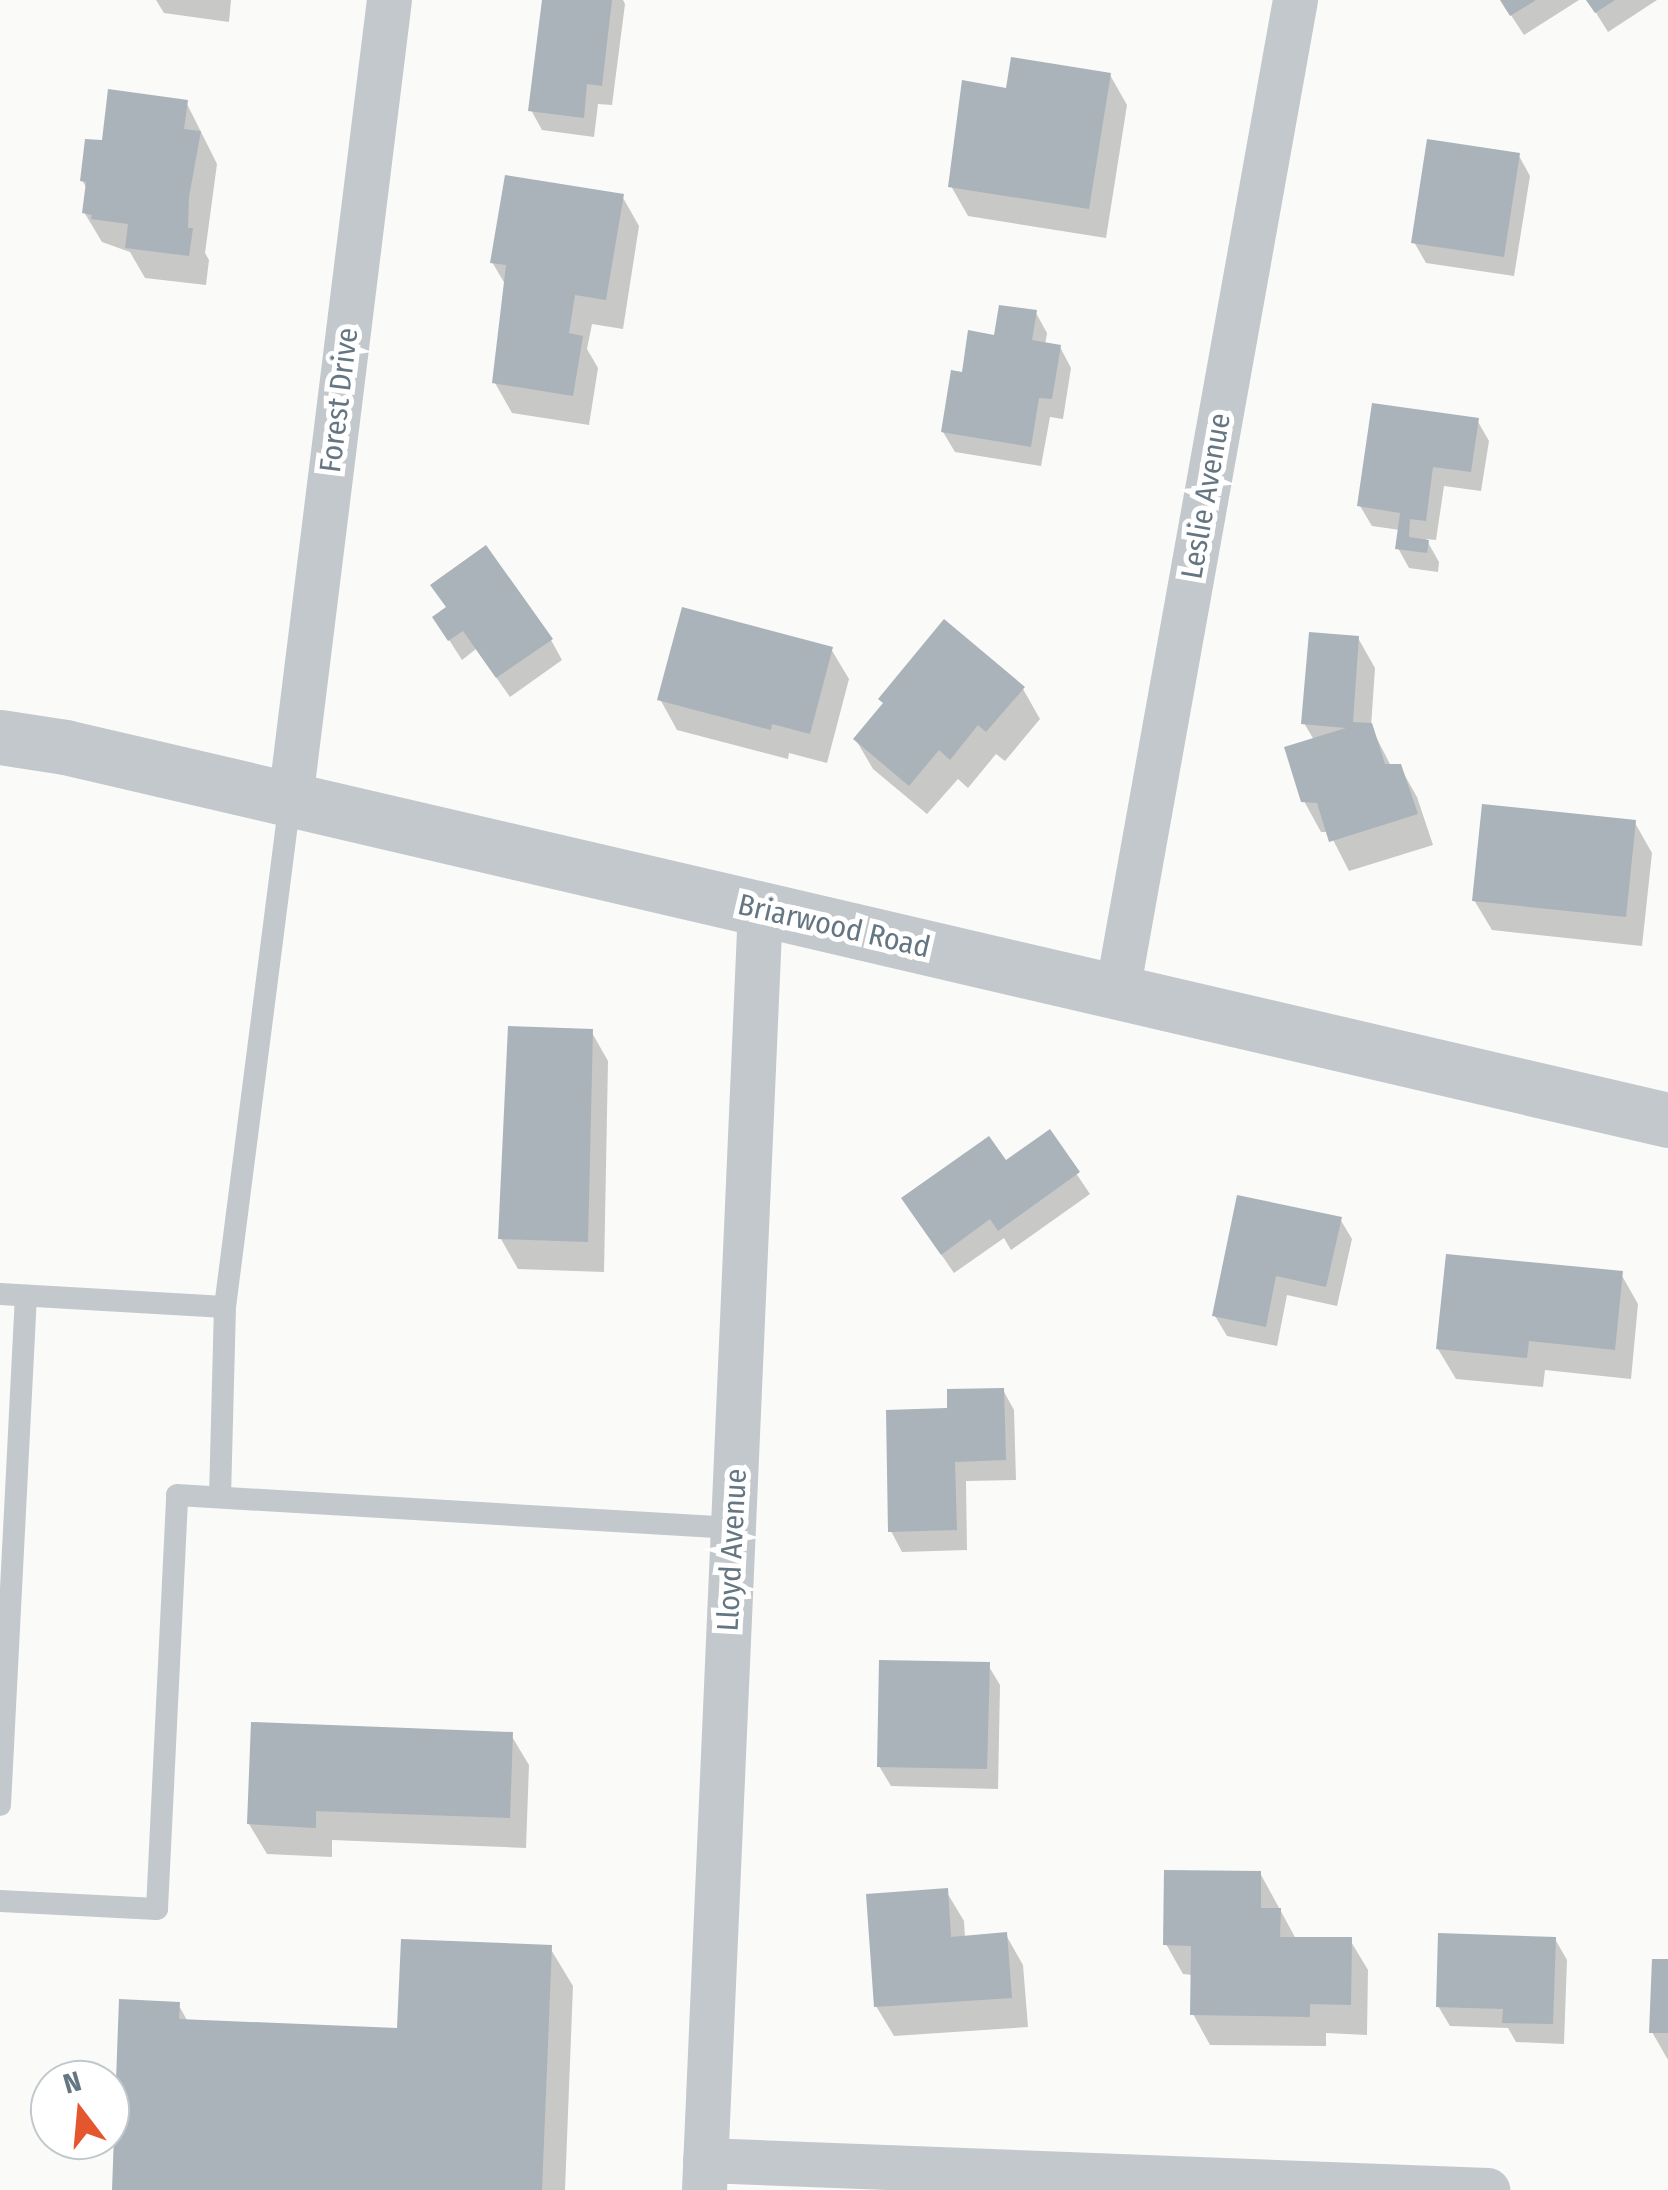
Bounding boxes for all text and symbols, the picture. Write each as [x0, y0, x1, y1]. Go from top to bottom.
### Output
street label: Forest Drive [312, 326, 366, 474]
street label: Leslie Avenue [1174, 410, 1238, 582]
street label: Briarwood Road [734, 886, 934, 966]
street label: Lloyd Avenue [710, 1468, 754, 1632]
north arrow [30, 2060, 130, 2160]
text: N [60, 2064, 85, 2101]

